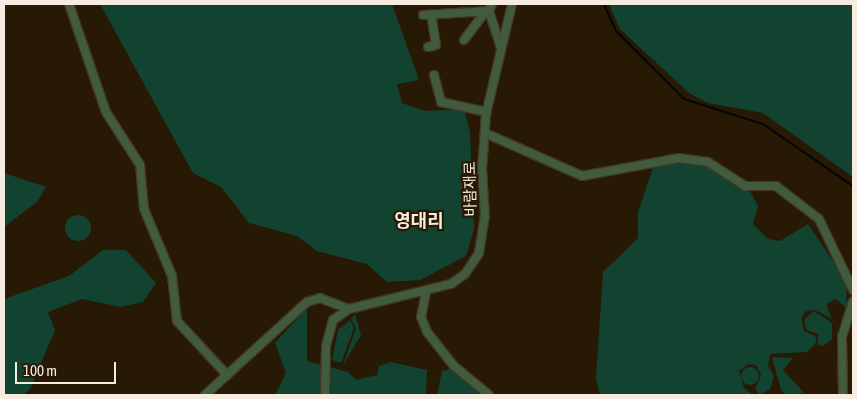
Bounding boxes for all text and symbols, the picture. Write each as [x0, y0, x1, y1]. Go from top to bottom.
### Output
street label: 바람재로 [461, 161, 479, 217]
district label: 영대리 [394, 210, 444, 232]
scale bar [18, 352, 119, 384]
text: 100 m [23, 362, 57, 379]

